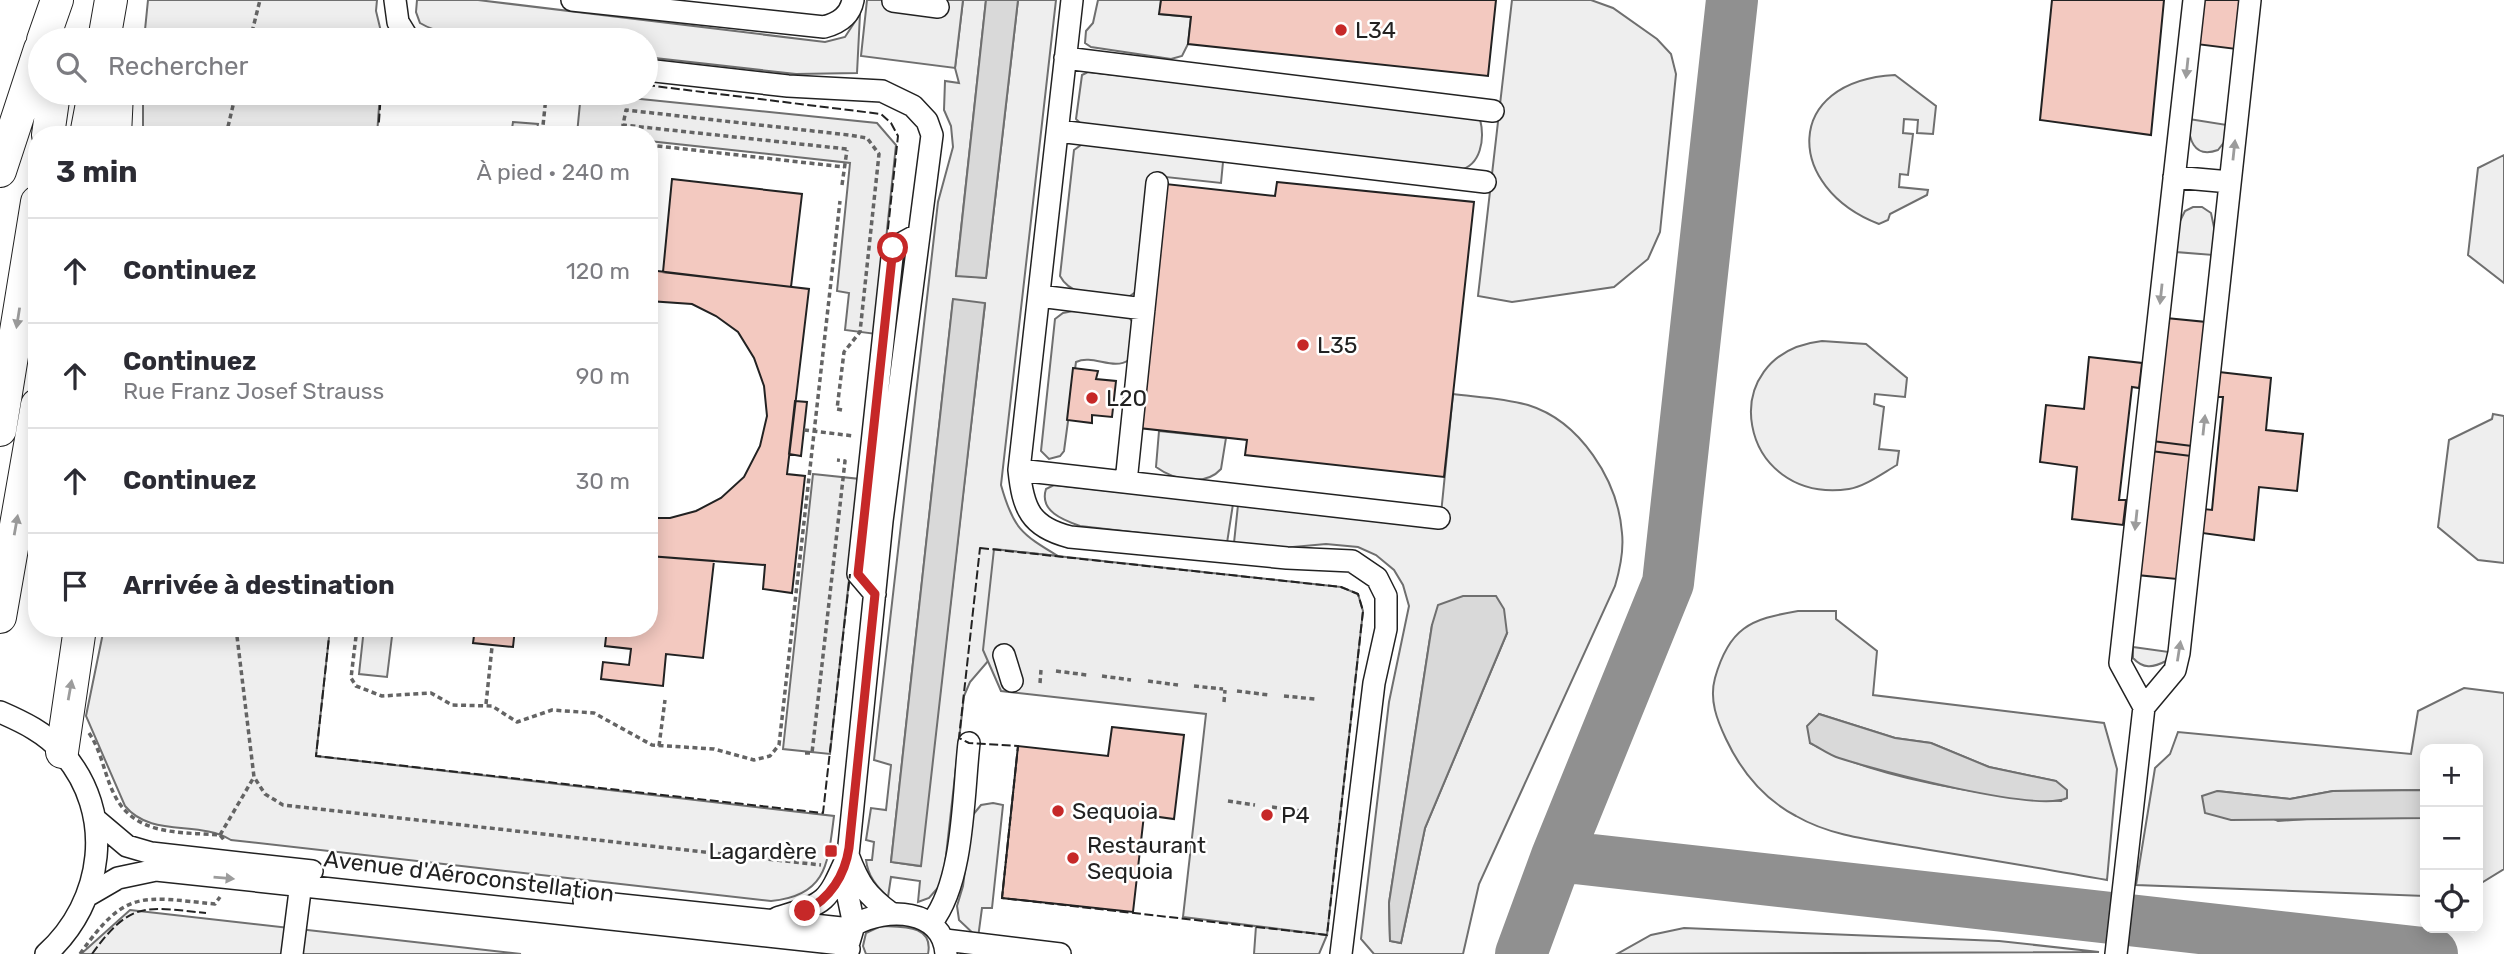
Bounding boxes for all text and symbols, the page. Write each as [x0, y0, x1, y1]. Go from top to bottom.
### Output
place label: L34 [1355, 16, 1396, 44]
marker: L34 [1333, 22, 1349, 38]
search box [28, 28, 658, 105]
icon: search [52, 48, 90, 86]
text: Rechercher [108, 51, 248, 82]
one-way arrow [2181, 57, 2192, 79]
one-way arrow [2228, 139, 2239, 161]
text: 3 min [56, 154, 138, 190]
text: À pied · 240 m [477, 158, 630, 186]
route start [877, 232, 908, 263]
icon: ahead [56, 252, 94, 290]
text: Continuez [123, 255, 256, 286]
text: 120 m [566, 257, 630, 285]
one-way arrow [2155, 283, 2166, 305]
one-way arrow [12, 307, 23, 329]
place label: L35 [1317, 331, 1357, 359]
marker: L35 [1295, 337, 1311, 353]
text: Continuez [123, 346, 256, 377]
icon: ahead [56, 357, 94, 395]
text: 90 m [576, 362, 630, 390]
text: Rue Franz Josef Strauss [123, 377, 384, 405]
place label: L20 [1106, 384, 1147, 412]
marker: L20 [1084, 390, 1100, 406]
one-way arrow [2199, 414, 2210, 436]
icon: ahead [56, 462, 94, 500]
text: Continuez [123, 465, 256, 496]
text: 30 m [575, 467, 630, 495]
one-way arrow [2130, 509, 2141, 531]
one-way arrow [11, 514, 22, 536]
icon: arrive [56, 567, 94, 605]
text: Arrivée à destination [123, 570, 395, 601]
one-way arrow [2174, 640, 2185, 662]
one-way arrow [64, 679, 75, 701]
map controls [2420, 744, 2483, 933]
button: + [2420, 744, 2483, 807]
place label: Sequoia [1072, 797, 1158, 825]
place label: P4 [1281, 801, 1310, 829]
marker: Sequoia [1050, 803, 1066, 819]
marker: P4 [1259, 807, 1275, 823]
button: − [2420, 807, 2483, 870]
place label: Restaurant Sequoia [1087, 831, 1206, 885]
place label: Lagardère [708, 837, 817, 865]
marker: Lagardère [823, 843, 839, 859]
street label: Avenue d'Aéroconstellation [322, 844, 616, 908]
marker: Restaurant Sequoia [1065, 850, 1081, 866]
button: locate [2420, 870, 2483, 933]
one-way arrow [213, 873, 235, 884]
route end [789, 895, 820, 926]

